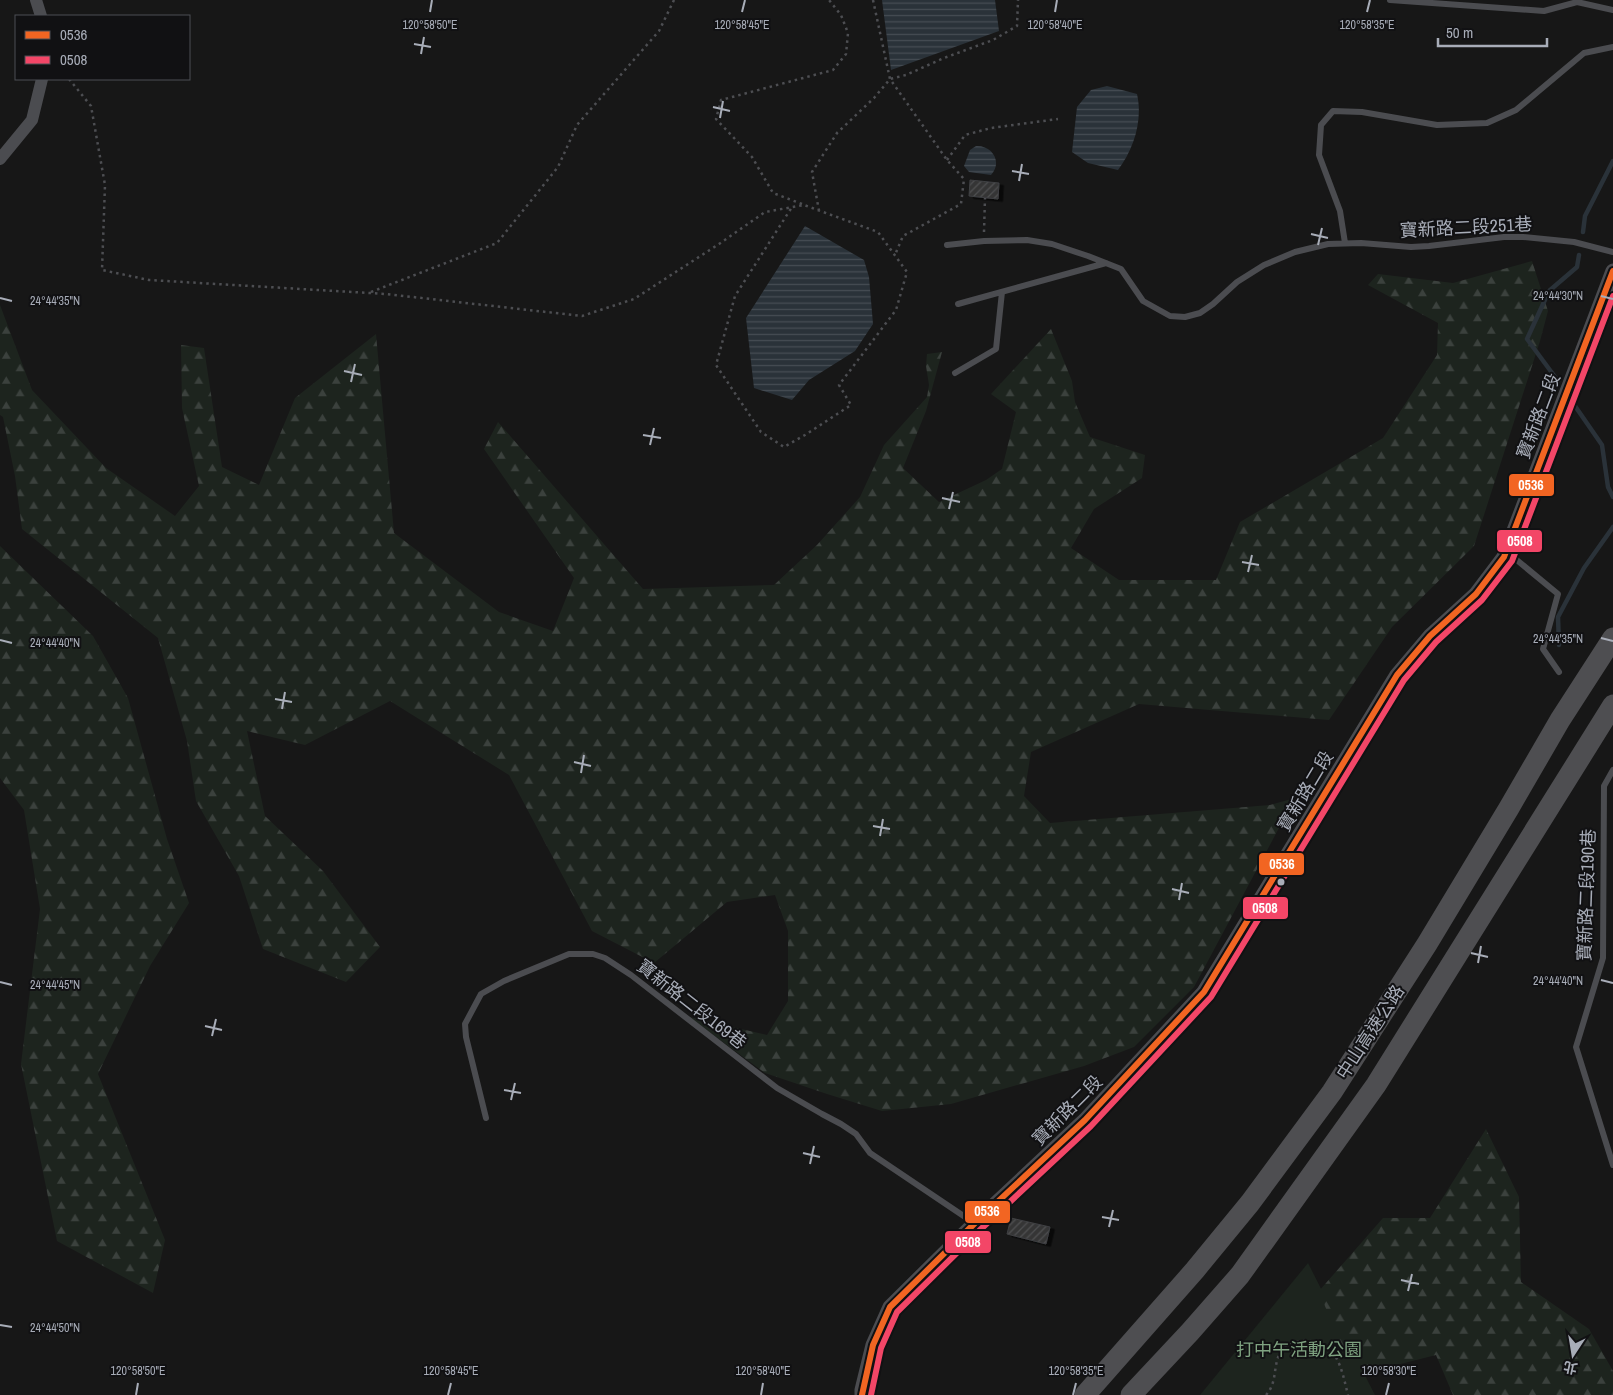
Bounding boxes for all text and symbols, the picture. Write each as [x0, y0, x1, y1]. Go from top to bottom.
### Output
legend [15, 15, 190, 80]
scale bar [1438, 15, 1547, 47]
text: 120°58'50"E [402, 17, 458, 33]
text: 120°58'45"E [714, 17, 770, 33]
text: 120°58'40"E [1027, 17, 1083, 33]
text: 120°58'35"E [1339, 17, 1395, 33]
text: 50 m [1446, 22, 1473, 43]
text: 0536 [60, 24, 88, 45]
text: 0508 [60, 49, 88, 70]
street label: 寶新路二段251巷 [1399, 211, 1533, 243]
text: 24°44'30"N [1533, 288, 1583, 304]
text: 24°44'35"N [30, 293, 80, 309]
street label: 寶新路二段 [1510, 370, 1566, 462]
line badge: 0536 [1508, 473, 1555, 497]
text: 0536 [1518, 476, 1544, 494]
line badge: 0508 [1496, 529, 1543, 553]
text: 0508 [1507, 532, 1533, 550]
text: 24°44'35"N [1533, 631, 1583, 647]
text: 24°44'40"N [30, 635, 80, 651]
street label: 寶新路二段 [1271, 746, 1339, 836]
street label: 寶新路二段190巷 [1571, 828, 1601, 962]
line badge: 0536 [1258, 852, 1305, 876]
text: 0536 [1269, 855, 1295, 873]
unlabelled marker [1276, 877, 1286, 887]
line badge: 0508 [1242, 896, 1289, 920]
text: 0508 [1252, 899, 1278, 917]
street label: 寶新路二段169巷 [632, 953, 752, 1055]
text: 24°44'40"N [1533, 973, 1583, 989]
text: 24°44'45"N [30, 977, 80, 993]
street label: 中山高速公路 [1330, 980, 1410, 1084]
street label: 寶新路二段 [1026, 1069, 1108, 1151]
line badge: 0536 [964, 1200, 1011, 1224]
text: 0536 [974, 1202, 1000, 1220]
line badge: 0508 [944, 1230, 992, 1254]
text: 0508 [955, 1233, 981, 1251]
text: 24°44'50"N [30, 1320, 80, 1336]
north arrow [1548, 1330, 1598, 1380]
park label: 打中午活動公園 [1236, 1337, 1362, 1362]
text: 北 [1562, 1357, 1579, 1378]
text: 120°58'50"E [110, 1363, 166, 1379]
text: 120°58'45"E [423, 1363, 479, 1379]
text: 120°58'40"E [735, 1363, 791, 1379]
text: 120°58'35"E [1048, 1363, 1104, 1379]
text: 120°58'30"E [1361, 1363, 1417, 1379]

